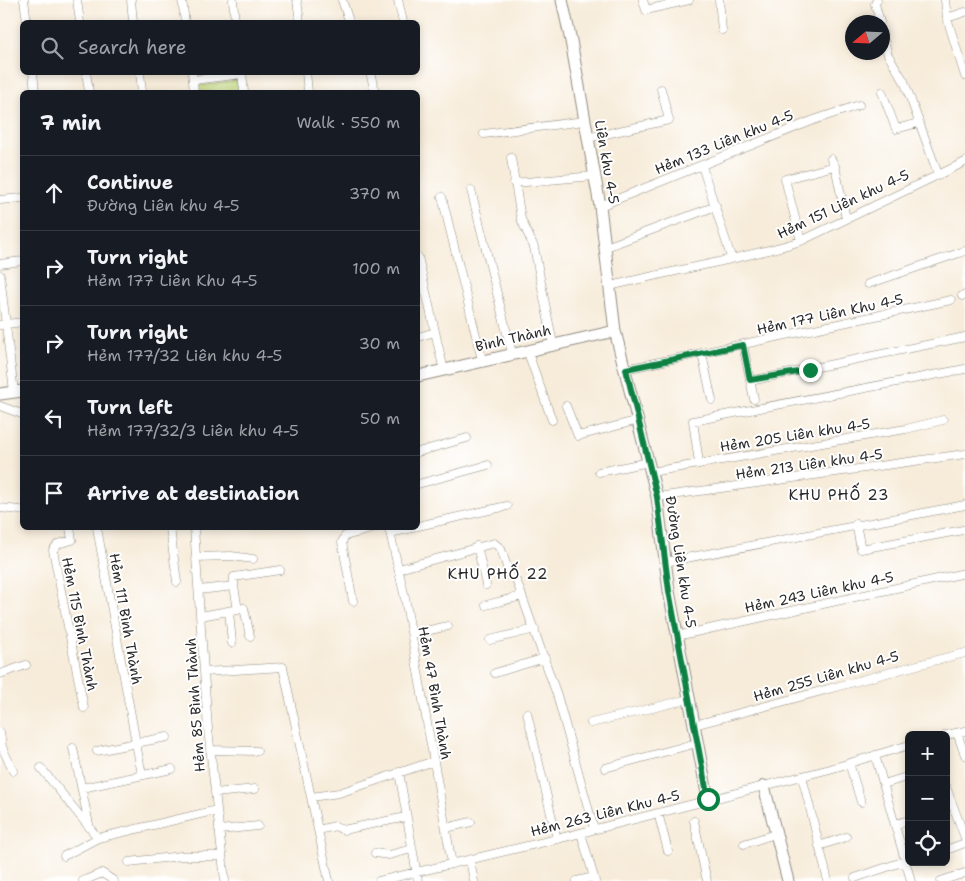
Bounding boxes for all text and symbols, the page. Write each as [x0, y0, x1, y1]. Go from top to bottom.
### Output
north arrow [845, 15, 890, 60]
search box [20, 20, 420, 75]
icon: search [38, 34, 66, 62]
text: Search here [78, 35, 187, 60]
street label: Hẻm 133 Liên khu 4-5 [652, 106, 796, 178]
text: 7 min [40, 109, 101, 137]
text: Walk · 550 m [297, 112, 400, 133]
street label: Liên khu 4-5 [591, 119, 623, 205]
street label: Hẻm 151 Liên khu 4-5 [774, 165, 912, 243]
text: Continue [87, 170, 173, 195]
icon: ahead [40, 179, 68, 207]
text: 370 m [349, 183, 400, 204]
text: Đường Liên khu 4-5 [87, 195, 240, 216]
text: Turn right [87, 245, 188, 270]
icon: right [40, 254, 68, 282]
text: 100 m [352, 258, 400, 279]
text: Hẻm 177 Liên Khu 4-5 [87, 270, 258, 291]
street label: Hẻm 177 Liên Khu 4-5 [755, 290, 905, 338]
text: Turn right [87, 320, 188, 345]
street label: Bình Thành [473, 321, 553, 355]
icon: right [40, 329, 68, 357]
text: 30 m [359, 333, 400, 354]
text: Hẻm 177/32 Liên khu 4-5 [87, 345, 282, 366]
route end [799, 359, 822, 382]
text: Turn left [87, 395, 173, 420]
icon: left [40, 404, 68, 432]
text: 50 m [360, 408, 400, 429]
street label: Hẻm 205 Liên khu 4-5 [719, 414, 871, 456]
text: Hẻm 177/32/3 Liên khu 4-5 [87, 420, 299, 441]
street label: Hẻm 213 Liên khu 4-5 [734, 445, 884, 483]
icon: arrive [40, 479, 68, 507]
text: Arrive at destination [87, 481, 299, 506]
district label: KHU PHỐ 23 [788, 482, 890, 505]
street label: Đường Liên khu 4-5 [662, 495, 700, 629]
street label: Hẻm 111 Bình Thành [106, 552, 146, 686]
street label: Hẻm 115 Bình Thành [58, 555, 102, 693]
district label: KHU PHỐ 22 [447, 561, 549, 584]
street label: Hẻm 243 Liên khu 4-5 [743, 567, 895, 617]
street label: Hẻm 47 Bình Thành [414, 625, 456, 761]
street label: Hẻm 85 Bình Thành [181, 637, 209, 773]
street label: Hẻm 255 Liên khu 4-5 [751, 647, 901, 705]
map controls [905, 731, 950, 866]
button: + [905, 731, 950, 776]
button: − [905, 776, 950, 821]
street label: Hẻm 263 Liên Khu 4-5 [528, 786, 682, 840]
route start [697, 788, 720, 811]
button: locate [905, 821, 950, 866]

